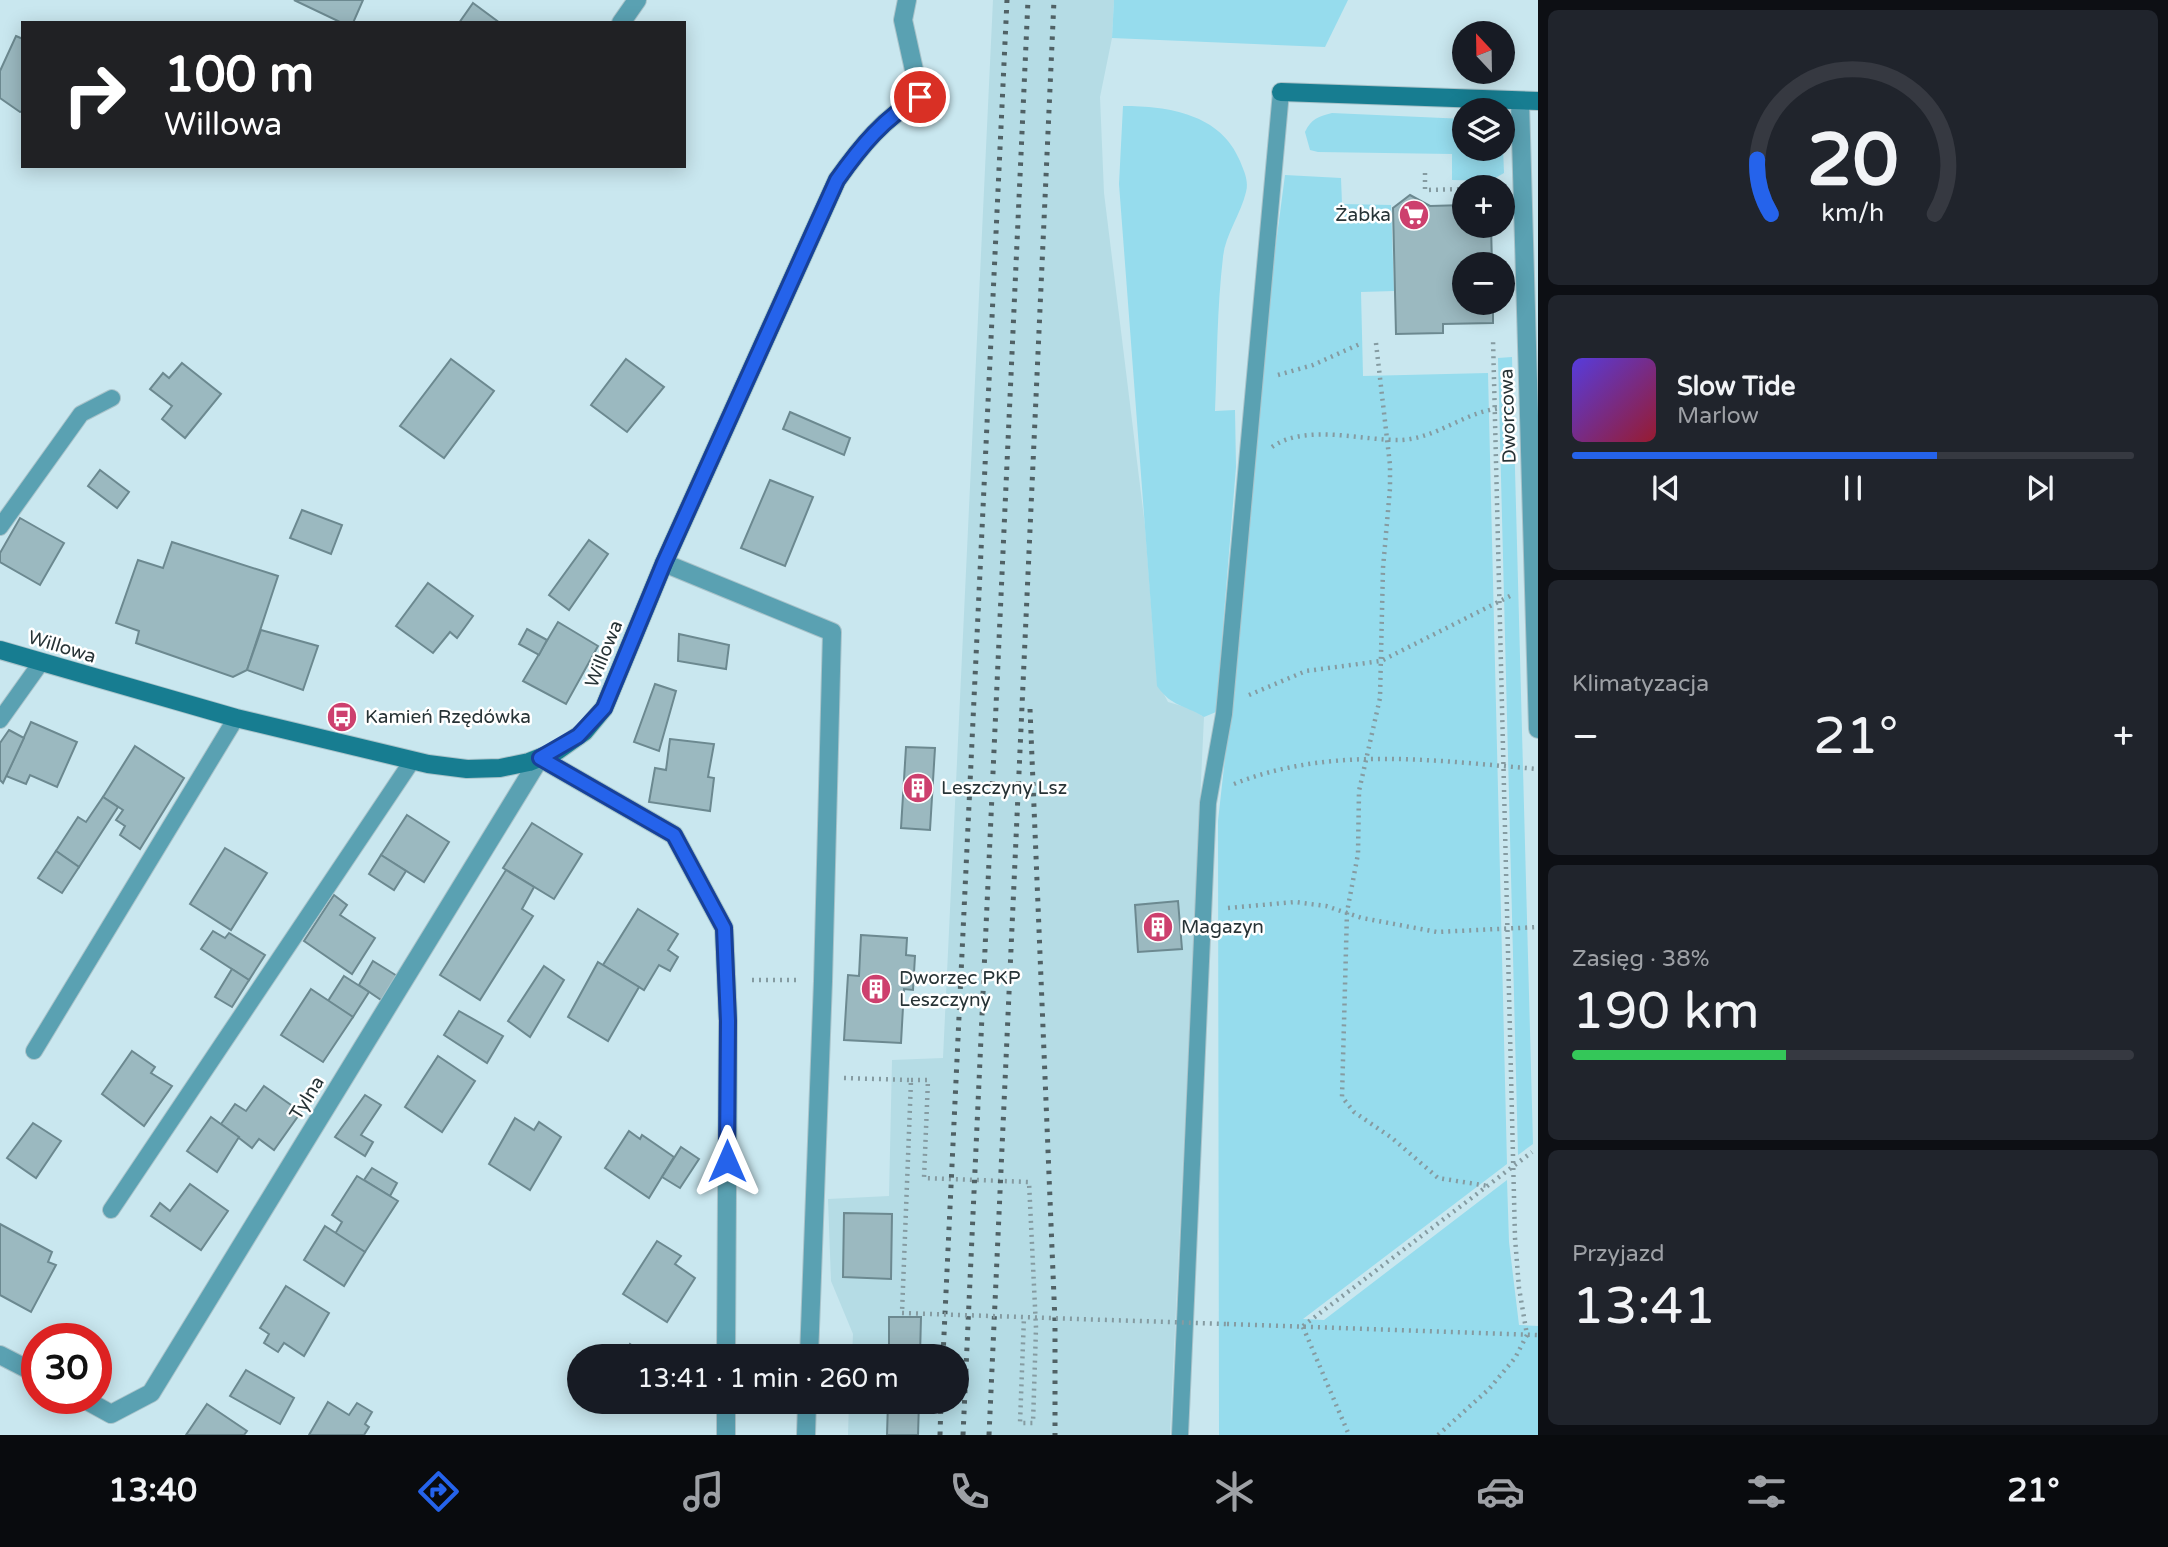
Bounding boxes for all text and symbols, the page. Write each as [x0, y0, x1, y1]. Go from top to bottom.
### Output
north arrow [1452, 21, 1516, 84]
map controls [1452, 21, 1515, 315]
text: 100 m [164, 46, 314, 105]
icon: right [49, 49, 140, 140]
pin [890, 67, 950, 127]
icon: arrive [901, 78, 939, 116]
button: layers [1452, 98, 1515, 161]
text: Willowa [164, 106, 282, 144]
text: 20 [1807, 117, 1899, 205]
button: + [1452, 175, 1515, 238]
text: km/h [1822, 197, 1884, 227]
supermarket icon: Żabka [1397, 198, 1431, 232]
place label: Żabka [1335, 204, 1391, 226]
button: − [1452, 252, 1515, 315]
street label: Dworcowa [1495, 368, 1521, 464]
text: Slow Tide [1677, 371, 1795, 402]
text: Marlow [1677, 402, 1759, 430]
icon: previous [1647, 469, 1685, 507]
icon: pause [1834, 469, 1872, 507]
icon: next [2021, 469, 2059, 507]
street label: Willowa [581, 617, 627, 691]
street label: Willowa [25, 626, 99, 668]
text: Klimatyzacja [1572, 670, 1709, 698]
bus stop icon: Kamień Rzędówka [325, 700, 359, 734]
text: 21° [1813, 705, 1898, 768]
place label: Kamień Rzędówka [365, 706, 531, 728]
text: − [1572, 714, 1599, 760]
text: + [2113, 714, 2134, 760]
building icon: Leszczyny Lsz [901, 771, 935, 805]
place label: Leszczyny Lsz [941, 777, 1067, 799]
building icon: Magazyn [1141, 910, 1175, 944]
place label: Magazyn [1181, 916, 1264, 938]
text: Zasięg · 38% [1572, 945, 1709, 973]
place label: Dworzec PKP Leszczyny [899, 967, 1021, 1011]
building icon: Dworzec PKP Leszczyny [859, 972, 893, 1006]
text: 190 km [1572, 980, 1760, 1043]
street label: Tylna [285, 1072, 329, 1124]
position arrow [690, 1124, 764, 1198]
text: Przyjazd [1572, 1240, 1665, 1268]
text: 13:41 [1572, 1275, 1716, 1338]
speed limit sign: 30 [21, 1323, 112, 1414]
text: 13:41 · 1 min · 260 m [637, 1363, 899, 1394]
icon: directions [414, 1467, 463, 1516]
icon: music [679, 1467, 728, 1516]
icon: phone [945, 1467, 994, 1516]
icon: climate [1210, 1467, 1259, 1516]
icon: car [1476, 1467, 1525, 1516]
icon: filters [1742, 1467, 1791, 1516]
text: 13:40 [108, 1472, 197, 1510]
text: 21° [2007, 1472, 2060, 1510]

